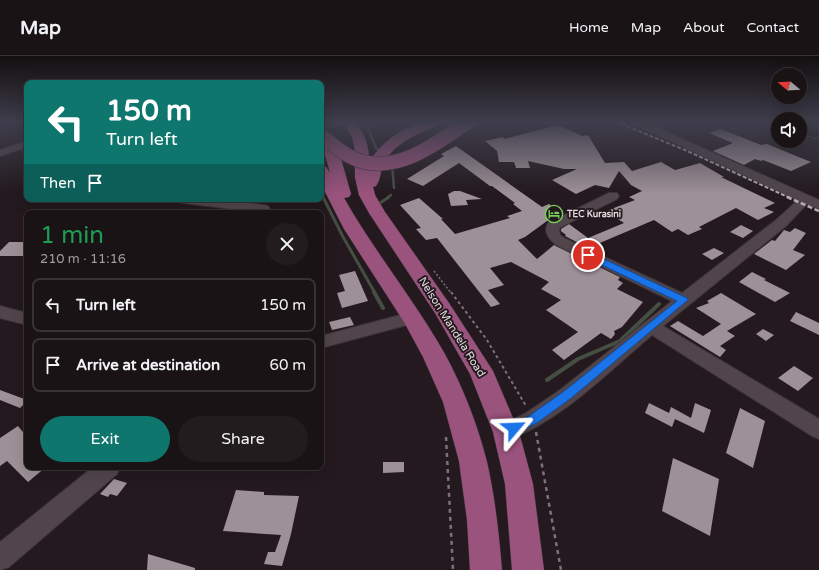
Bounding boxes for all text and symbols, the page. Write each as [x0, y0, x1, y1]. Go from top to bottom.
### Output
text: Map [20, 17, 61, 39]
text: Home [569, 19, 609, 36]
text: Map [631, 19, 661, 36]
text: About [683, 19, 725, 36]
text: Contact [747, 19, 799, 36]
north arrow [771, 68, 807, 104]
map controls [771, 68, 807, 148]
text: 150 m [106, 94, 192, 128]
icon: left [40, 96, 92, 148]
button: sound [771, 112, 807, 148]
text: Turn left [106, 128, 178, 150]
icon: arrive [84, 172, 106, 194]
text: Then [40, 174, 76, 192]
hotel icon: TEC Kurasini [544, 204, 564, 224]
place label: TEC Kurasini [566, 209, 621, 220]
text: 1 min [40, 221, 104, 250]
button: close [266, 223, 308, 265]
pin [571, 238, 605, 272]
icon: arrive [577, 244, 599, 266]
text: 210 m · 11:16 [40, 251, 126, 267]
street label: Nelson Mandela Road [416, 275, 488, 379]
icon: left [42, 294, 64, 316]
text: Turn left [76, 296, 136, 314]
text: 150 m [260, 296, 306, 314]
icon: arrive [42, 354, 64, 376]
text: Arrive at destination [76, 356, 220, 374]
text: 60 m [269, 356, 306, 374]
position arrow [493, 407, 535, 449]
button: Exit [40, 416, 170, 462]
button: Share [178, 416, 308, 462]

